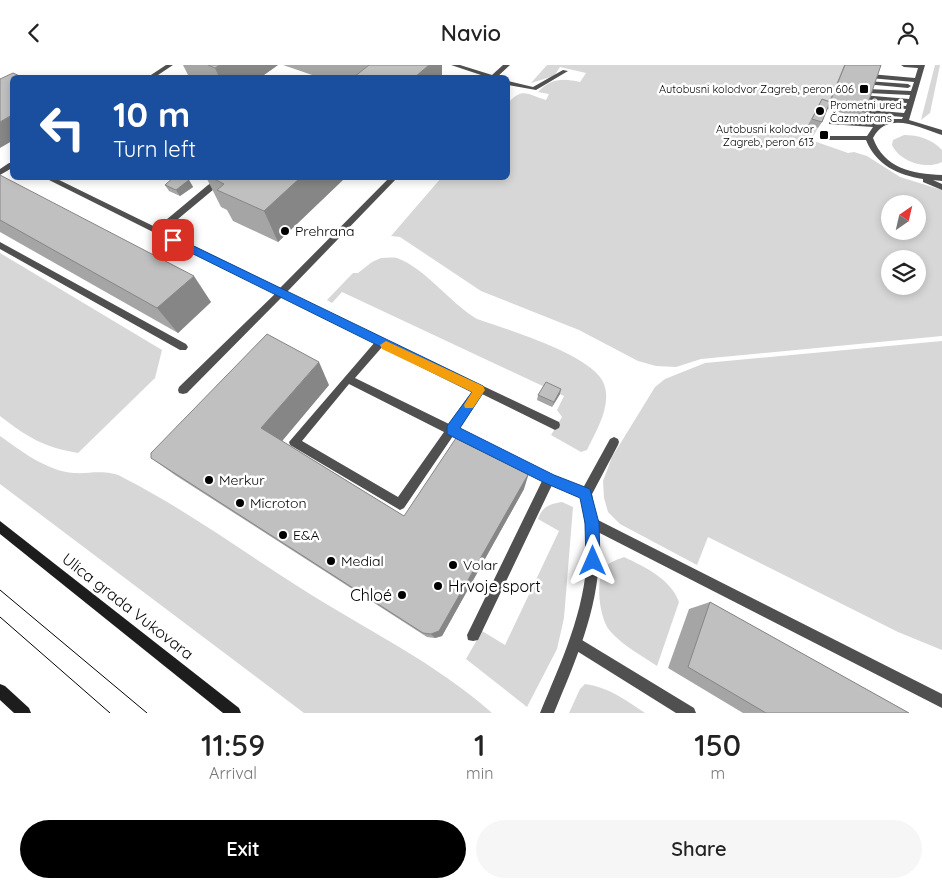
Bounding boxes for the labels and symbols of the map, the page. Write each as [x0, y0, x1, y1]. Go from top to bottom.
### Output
place label: Autobusni kolodvor Zagreb, peron 606 [659, 82, 854, 96]
marker: Autobusni kolodvor Zagreb, peron 606 [858, 83, 870, 95]
place label: Prometni ured Čazmatrans [830, 98, 902, 125]
marker: Prometni ured Čazmatrans [814, 105, 826, 117]
place label: Autobusni kolodvor Zagreb, peron 613 [716, 122, 815, 149]
marker: Autobusni kolodvor Zagreb, peron 613 [818, 129, 830, 141]
north arrow [881, 195, 926, 240]
pin [152, 219, 194, 261]
place label: Prehrana [295, 222, 355, 240]
marker: Prehrana [279, 225, 291, 237]
place label: Merkur [219, 471, 265, 489]
marker: Merkur [203, 474, 215, 486]
place label: Microton [250, 494, 307, 512]
marker: Microton [234, 497, 246, 509]
place label: E&A [293, 526, 320, 544]
marker: E&A [277, 529, 289, 541]
position arrow [566, 534, 618, 586]
street label: Ulica grada Vukovara [58, 548, 198, 664]
place label: Medial [341, 552, 384, 570]
marker: Medial [325, 555, 337, 567]
place label: Volar [463, 556, 498, 574]
marker: Volar [447, 559, 459, 571]
place label: Hrvoje sport [448, 576, 541, 596]
marker: Hrvoje sport [432, 580, 444, 592]
place label: Chloé [350, 585, 392, 605]
marker: Chloé [396, 589, 408, 601]

